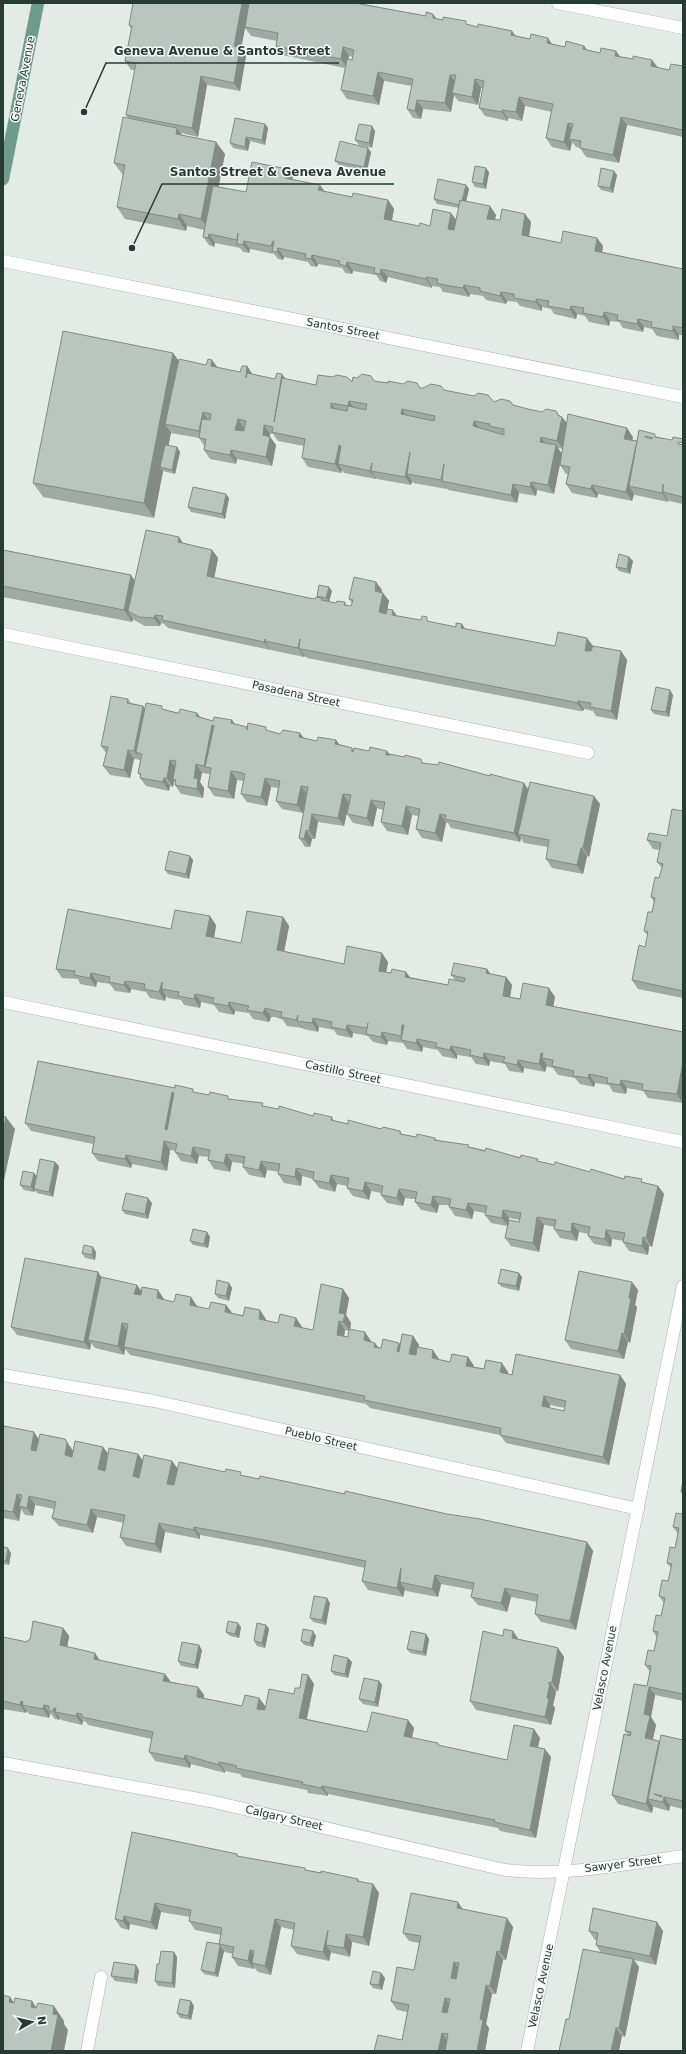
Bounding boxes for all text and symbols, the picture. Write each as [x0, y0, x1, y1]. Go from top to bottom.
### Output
street label: Geneva Avenue [8, 35, 38, 123]
callout: Geneva Avenue & Santos Street [106, 39, 339, 63]
text: Geneva Avenue & Santos Street [114, 44, 331, 58]
callout: Santos Street & Geneva Avenue [162, 160, 394, 184]
text: Santos Street & Geneva Avenue [170, 165, 386, 179]
street label: Santos Street [305, 316, 381, 343]
street label: Pasadena Street [251, 678, 342, 710]
street label: Castillo Street [304, 1058, 383, 1087]
street label: Pueblo Street [284, 1424, 359, 1454]
street label: Velasco Avenue [590, 1624, 620, 1712]
street label: Calgary Street [244, 1803, 325, 1833]
street label: Sawyer Street [584, 1853, 663, 1875]
street label: Velasco Avenue [526, 1942, 556, 2029]
north arrow [12, 2002, 52, 2042]
text: N [34, 2015, 48, 2026]

